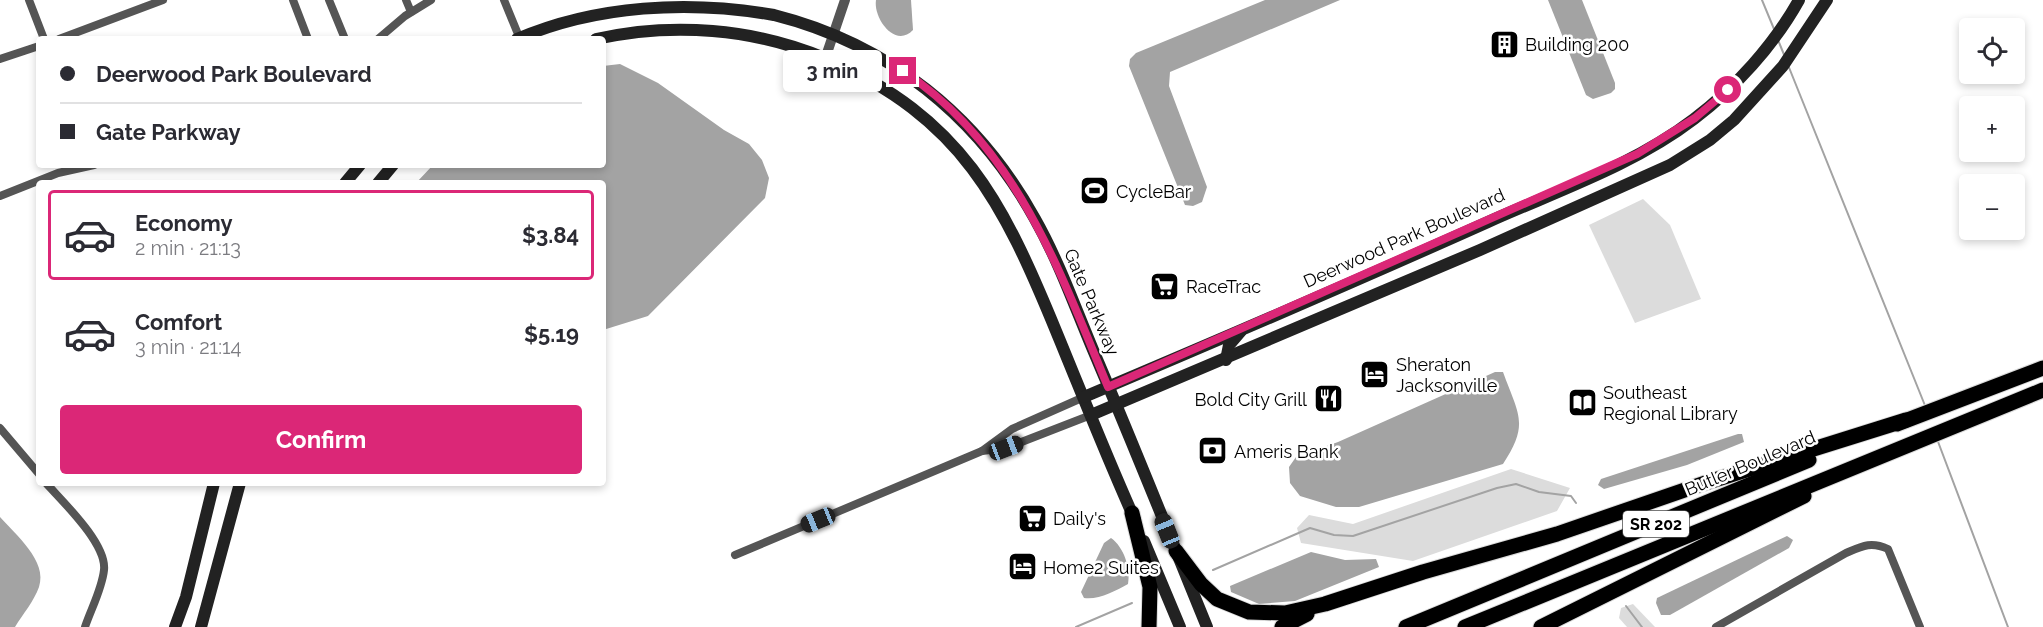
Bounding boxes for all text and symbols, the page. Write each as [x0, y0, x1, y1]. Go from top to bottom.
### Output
map controls [1959, 18, 2025, 240]
button: locate [1959, 18, 2025, 84]
building icon: Building 200 [1488, 28, 1520, 60]
place label: Building 200 [1525, 34, 1629, 55]
callout: 3 min [783, 50, 882, 92]
route end [889, 57, 916, 84]
text: 3 min [807, 59, 858, 83]
text: Deerwood Park Boulevard [96, 61, 372, 87]
route start [1714, 76, 1741, 103]
button: + [1959, 96, 2025, 162]
text: Gate Parkway [96, 119, 241, 145]
button: − [1959, 174, 2025, 240]
sports icon: CycleBar [1079, 175, 1111, 207]
place label: CycleBar [1116, 181, 1192, 202]
street label: Deerwood Park Boulevard [1300, 184, 1508, 292]
icon: car [63, 208, 117, 262]
text: Economy [135, 210, 233, 236]
text: $3.84 [522, 222, 579, 248]
text: 2 min · 21:13 [135, 236, 241, 260]
street label: Gate Parkway [1060, 245, 1124, 359]
supermarket icon: RaceTrac [1149, 270, 1181, 302]
place label: RaceTrac [1186, 276, 1261, 297]
icon: car [63, 307, 117, 361]
text: Comfort [135, 309, 222, 335]
text: $5.19 [524, 321, 579, 347]
text: 3 min · 21:14 [135, 335, 241, 359]
place label: Sheraton Jacksonville [1396, 354, 1498, 396]
hotel icon: Sheraton Jacksonville [1359, 358, 1391, 390]
place label: Southeast Regional Library [1603, 382, 1738, 424]
restaurant icon: Bold City Grill [1312, 383, 1344, 415]
library icon: Southeast Regional Library [1566, 386, 1598, 418]
place label: Bold City Grill [1195, 389, 1307, 410]
button: Confirm [60, 405, 582, 474]
street label: Butler Boulevard [1682, 426, 1818, 500]
car [986, 433, 1026, 463]
bank icon: Ameris Bank [1197, 435, 1229, 467]
place label: Ameris Bank [1234, 441, 1339, 462]
supermarket icon: Daily's [1016, 502, 1048, 534]
car [798, 505, 838, 535]
place label: Daily's [1053, 508, 1106, 529]
car [1152, 511, 1182, 551]
road number: SR 202 [1623, 511, 1689, 537]
hotel icon: Home2 Suites [1006, 551, 1038, 583]
place label: Home2 Suites [1043, 557, 1159, 578]

